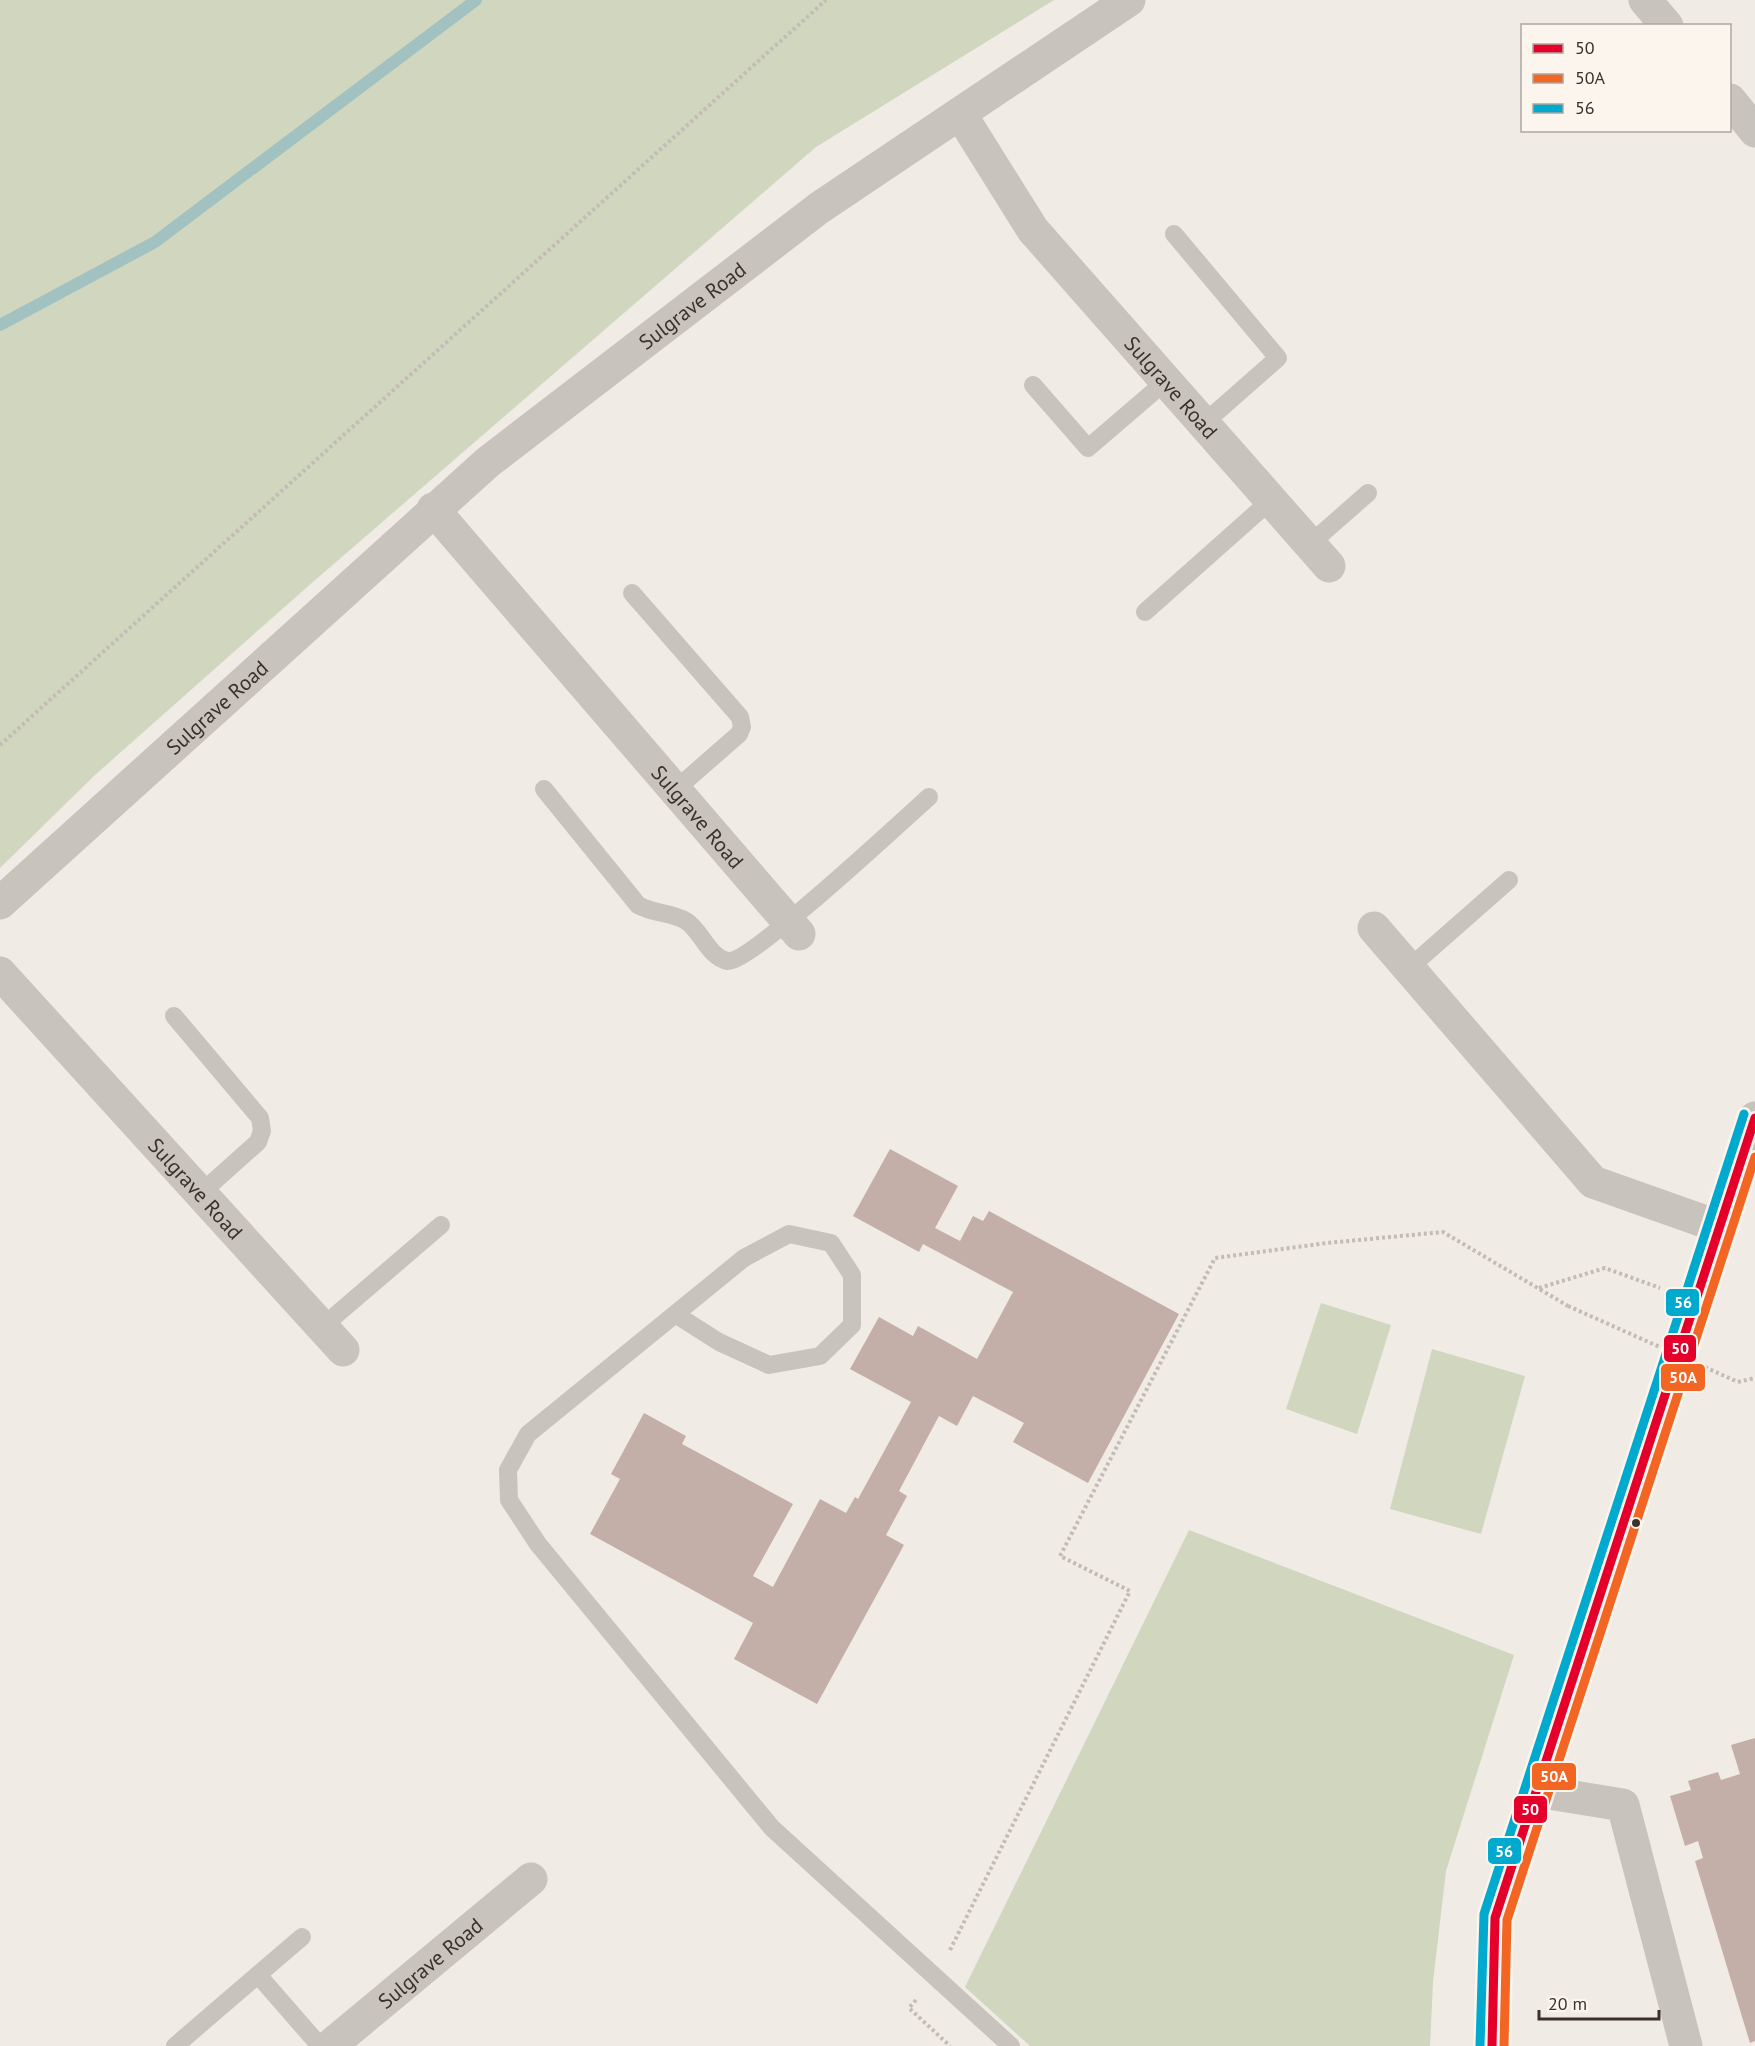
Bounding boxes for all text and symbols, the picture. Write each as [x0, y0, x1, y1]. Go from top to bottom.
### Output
legend [1521, 24, 1731, 132]
text: 50 [1575, 36, 1595, 59]
text: 50A [1575, 66, 1606, 89]
text: 56 [1575, 96, 1595, 119]
street label: Sulgrave Road [633, 256, 751, 355]
street label: Sulgrave Road [1119, 330, 1224, 444]
street label: Sulgrave Road [160, 654, 273, 760]
street label: Sulgrave Road [646, 759, 750, 874]
street label: Sulgrave Road [143, 1132, 249, 1245]
line badge: 56 [1665, 1288, 1700, 1317]
text: 56 [1674, 1292, 1692, 1312]
line badge: 50 [1663, 1334, 1697, 1363]
text: 50 [1671, 1338, 1689, 1358]
line badge: 50A [1660, 1363, 1706, 1392]
text: 50A [1669, 1367, 1697, 1387]
unlabelled marker [1630, 1517, 1642, 1529]
line badge: 50A [1531, 1762, 1577, 1791]
text: 50A [1540, 1766, 1568, 1786]
line badge: 50 [1513, 1795, 1548, 1824]
text: 50 [1521, 1799, 1539, 1819]
line badge: 56 [1487, 1837, 1522, 1865]
text: 56 [1495, 1841, 1513, 1861]
street label: Sulgrave Road [372, 1912, 488, 2014]
scale bar [1539, 1983, 1659, 2021]
text: 20 m [1548, 1992, 1587, 2015]

